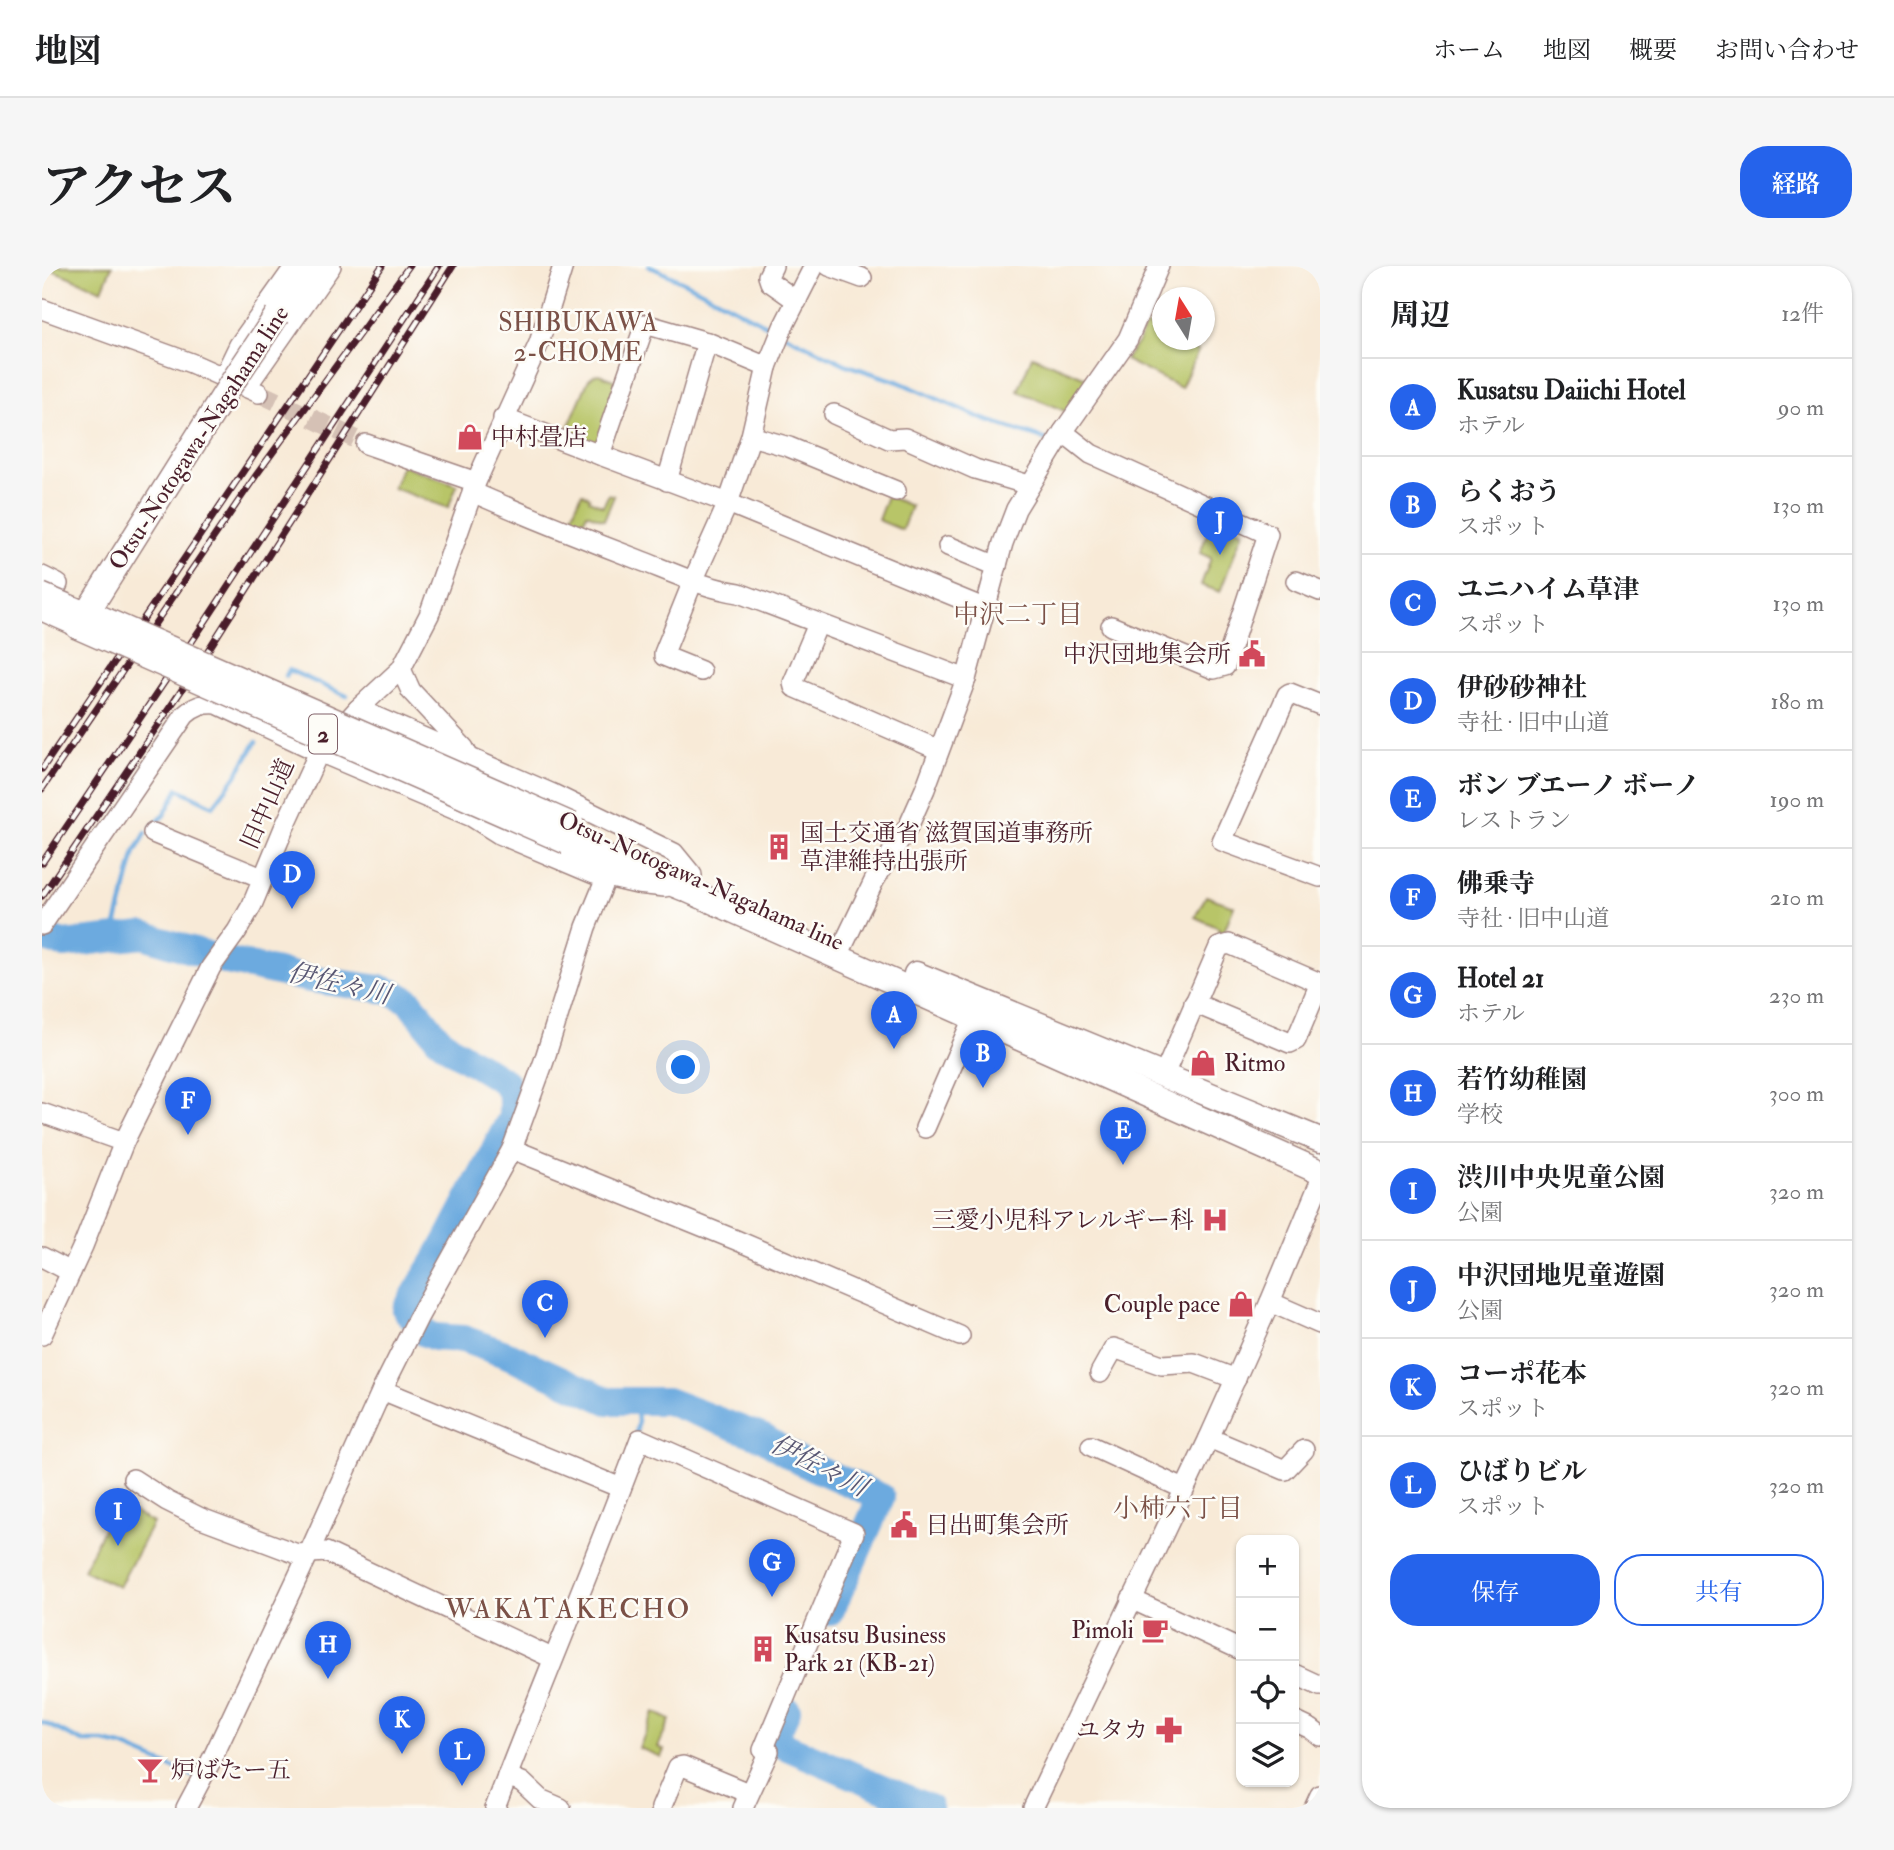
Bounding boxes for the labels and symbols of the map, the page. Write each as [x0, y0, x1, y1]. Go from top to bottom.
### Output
north arrow [1152, 287, 1215, 350]
street label: Otsu-Notogawa-Nagahama line [102, 300, 296, 576]
district label: SHIBUKAWA 2-CHOME [498, 307, 658, 369]
shop icon: 中村畳店 [455, 422, 485, 452]
place label: 中村畳店 [491, 422, 587, 453]
pin: J [1197, 497, 1243, 555]
district label: 中沢二丁目 [953, 599, 1083, 631]
place label: 中沢団地集会所 [1063, 639, 1231, 670]
public building icon: 中沢団地集会所 [1237, 639, 1267, 669]
road number: 2 [309, 714, 337, 754]
street label: 旧中山道 [234, 754, 302, 854]
street label: Otsu-Notogawa-Nagahama line [553, 804, 849, 958]
place label: 国土交通省 滋賀国道事務所 草津維持出張所 [800, 818, 1093, 877]
building icon: 国土交通省 滋賀国道事務所 草津維持出張所 [764, 832, 794, 862]
pin: D [269, 851, 315, 909]
water label: 伊佐々川 [285, 957, 396, 1012]
pin: A [871, 991, 917, 1049]
pin: B [960, 1030, 1006, 1088]
shop icon: Ritmo [1188, 1048, 1218, 1078]
place label: Ritmo [1224, 1048, 1285, 1079]
your location [666, 1050, 700, 1084]
pin: F [165, 1077, 211, 1135]
pin: E [1100, 1107, 1146, 1165]
place label: 三愛小児科アレルギー科 [932, 1205, 1194, 1236]
hospital icon: 三愛小児科アレルギー科 [1200, 1205, 1230, 1235]
pin: C [522, 1280, 568, 1338]
place label: Couple pace [1104, 1289, 1220, 1320]
shop icon: Couple pace [1226, 1289, 1256, 1319]
water label: 伊佐々川 [765, 1428, 875, 1505]
pin: I [95, 1488, 141, 1546]
district label: 小柿六丁目 [1113, 1493, 1243, 1525]
public building icon: 日出町集会所 [889, 1510, 919, 1540]
place label: 日出町集会所 [925, 1510, 1069, 1541]
pin: G [749, 1539, 795, 1597]
district label: WAKATAKECHO [444, 1592, 691, 1627]
place label: Pimoli [1071, 1615, 1134, 1646]
cafe icon: Pimoli [1140, 1615, 1170, 1645]
place label: Kusatsu Business Park 21 (KB-21) [784, 1620, 946, 1679]
pin: H [305, 1621, 351, 1679]
building icon: Kusatsu Business Park 21 (KB-21) [748, 1634, 778, 1664]
pin: K [379, 1696, 425, 1754]
place label: ユタカ [1076, 1715, 1148, 1746]
pharmacy icon: ユタカ [1154, 1715, 1184, 1745]
pin: L [439, 1728, 485, 1786]
bar icon: 炉ばたー五 [135, 1755, 165, 1785]
place label: 炉ばたー五 [171, 1755, 291, 1786]

